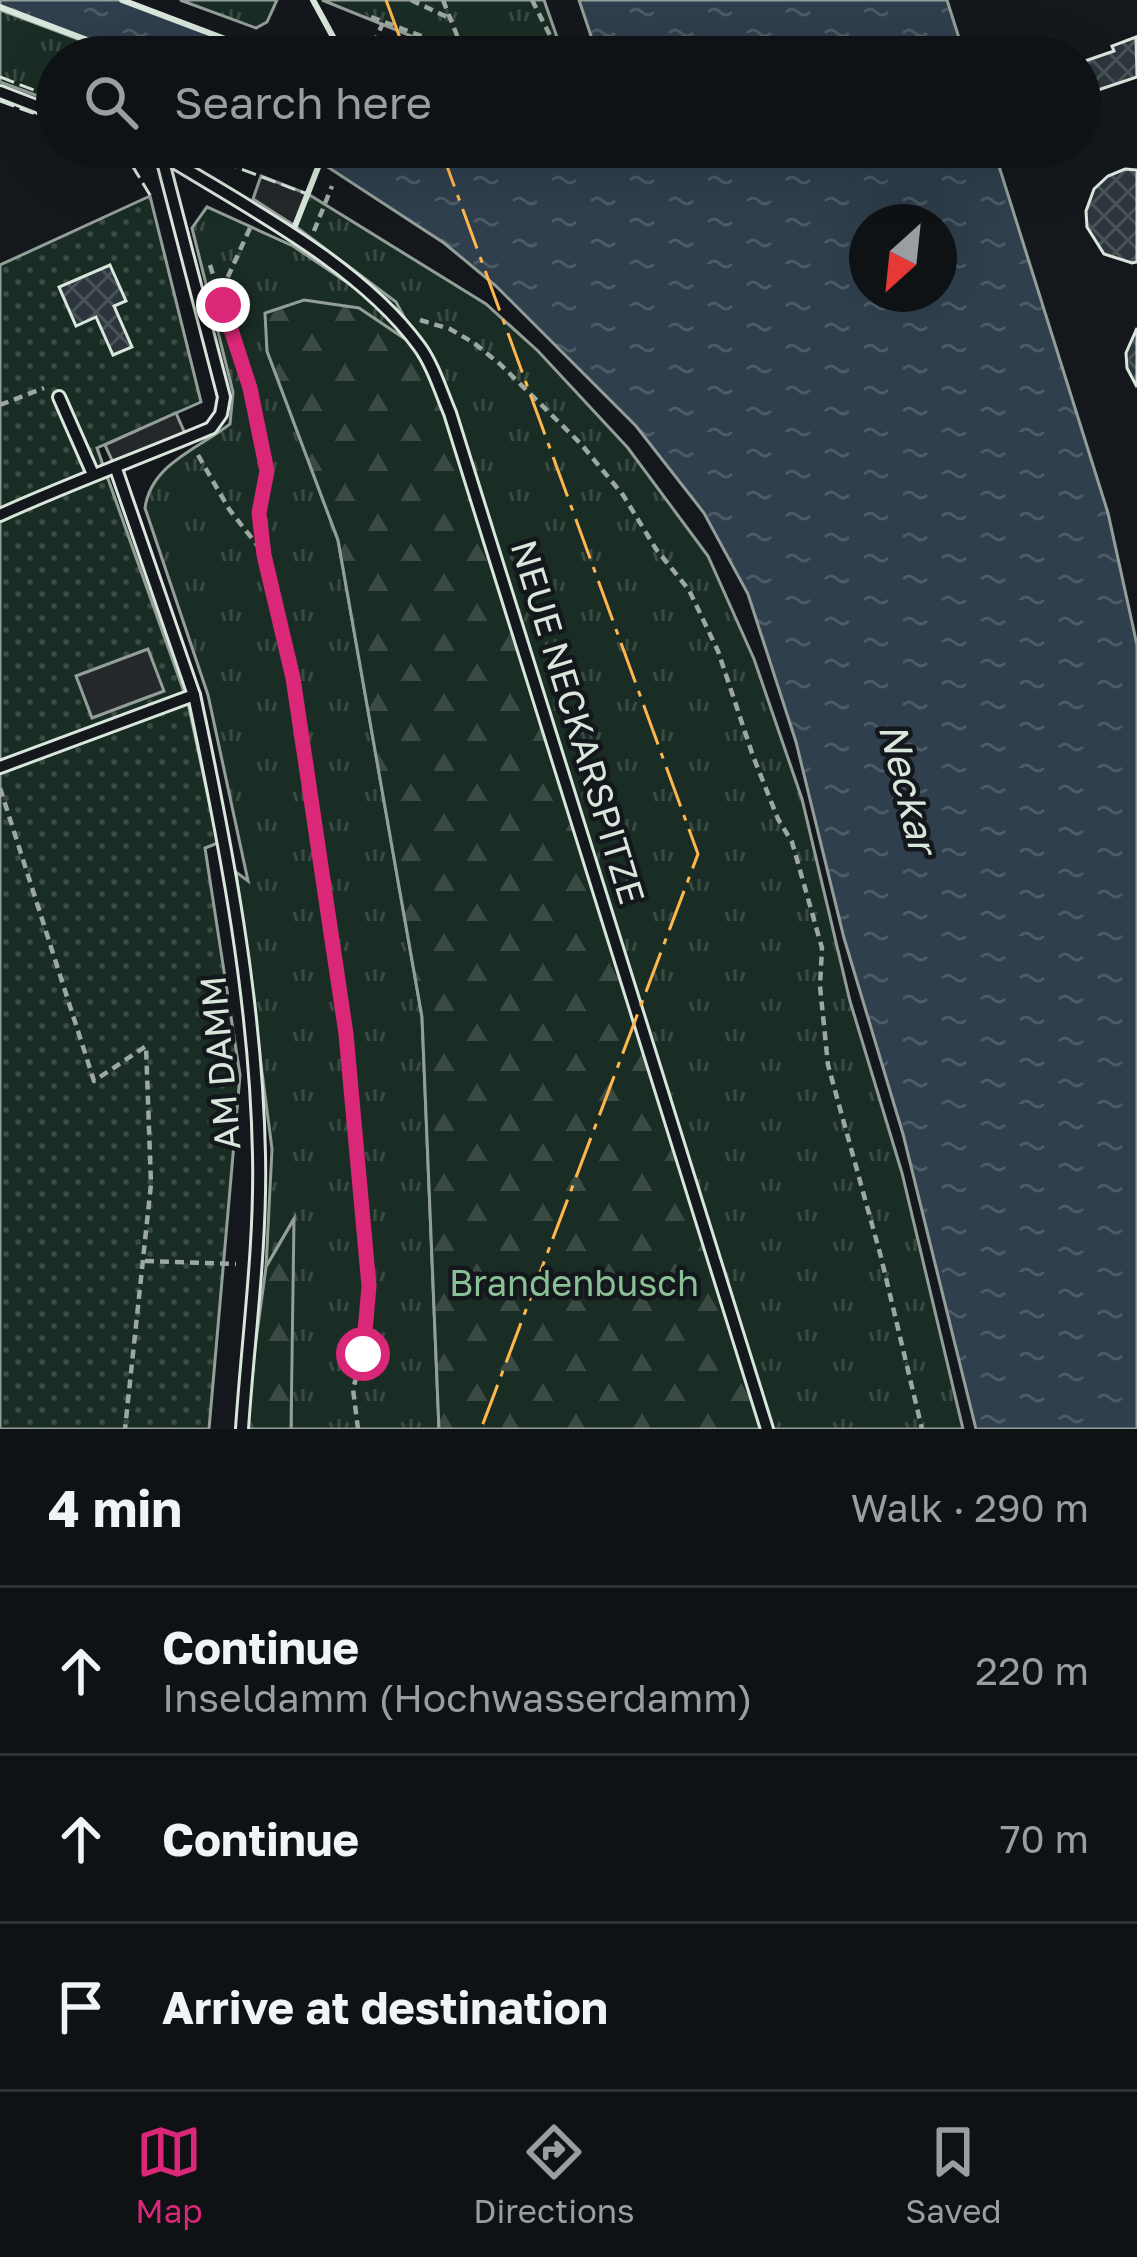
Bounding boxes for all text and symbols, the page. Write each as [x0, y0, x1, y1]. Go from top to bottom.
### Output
search box [36, 36, 1101, 168]
icon: search [78, 69, 144, 135]
text: Search here [174, 75, 432, 129]
north arrow [849, 204, 957, 312]
route end [196, 278, 250, 332]
street label: NEUE NECKARSPITZE [503, 535, 654, 909]
water label: Neckar [870, 718, 948, 862]
street label: AM DAMM [190, 974, 249, 1152]
park label: Brandenbusch [449, 1261, 699, 1304]
route start [336, 1327, 390, 1381]
text: 4 min [48, 1477, 182, 1538]
text: Walk · 290 m [851, 1484, 1089, 1531]
text: Continue [162, 1620, 359, 1674]
icon: ahead [48, 1638, 114, 1704]
text: 220 m [975, 1647, 1089, 1694]
text: Inseldamm (Hochwasserdamm) [162, 1674, 753, 1721]
icon: ahead [48, 1806, 114, 1872]
text: Continue [162, 1812, 359, 1866]
text: 70 m [1000, 1815, 1089, 1862]
icon: arrive [48, 1974, 114, 2040]
text: Arrive at destination [162, 1980, 608, 2034]
tab: Map [135, 2119, 203, 2230]
tab: Directions [473, 2119, 635, 2230]
tab: Saved [905, 2119, 1002, 2230]

